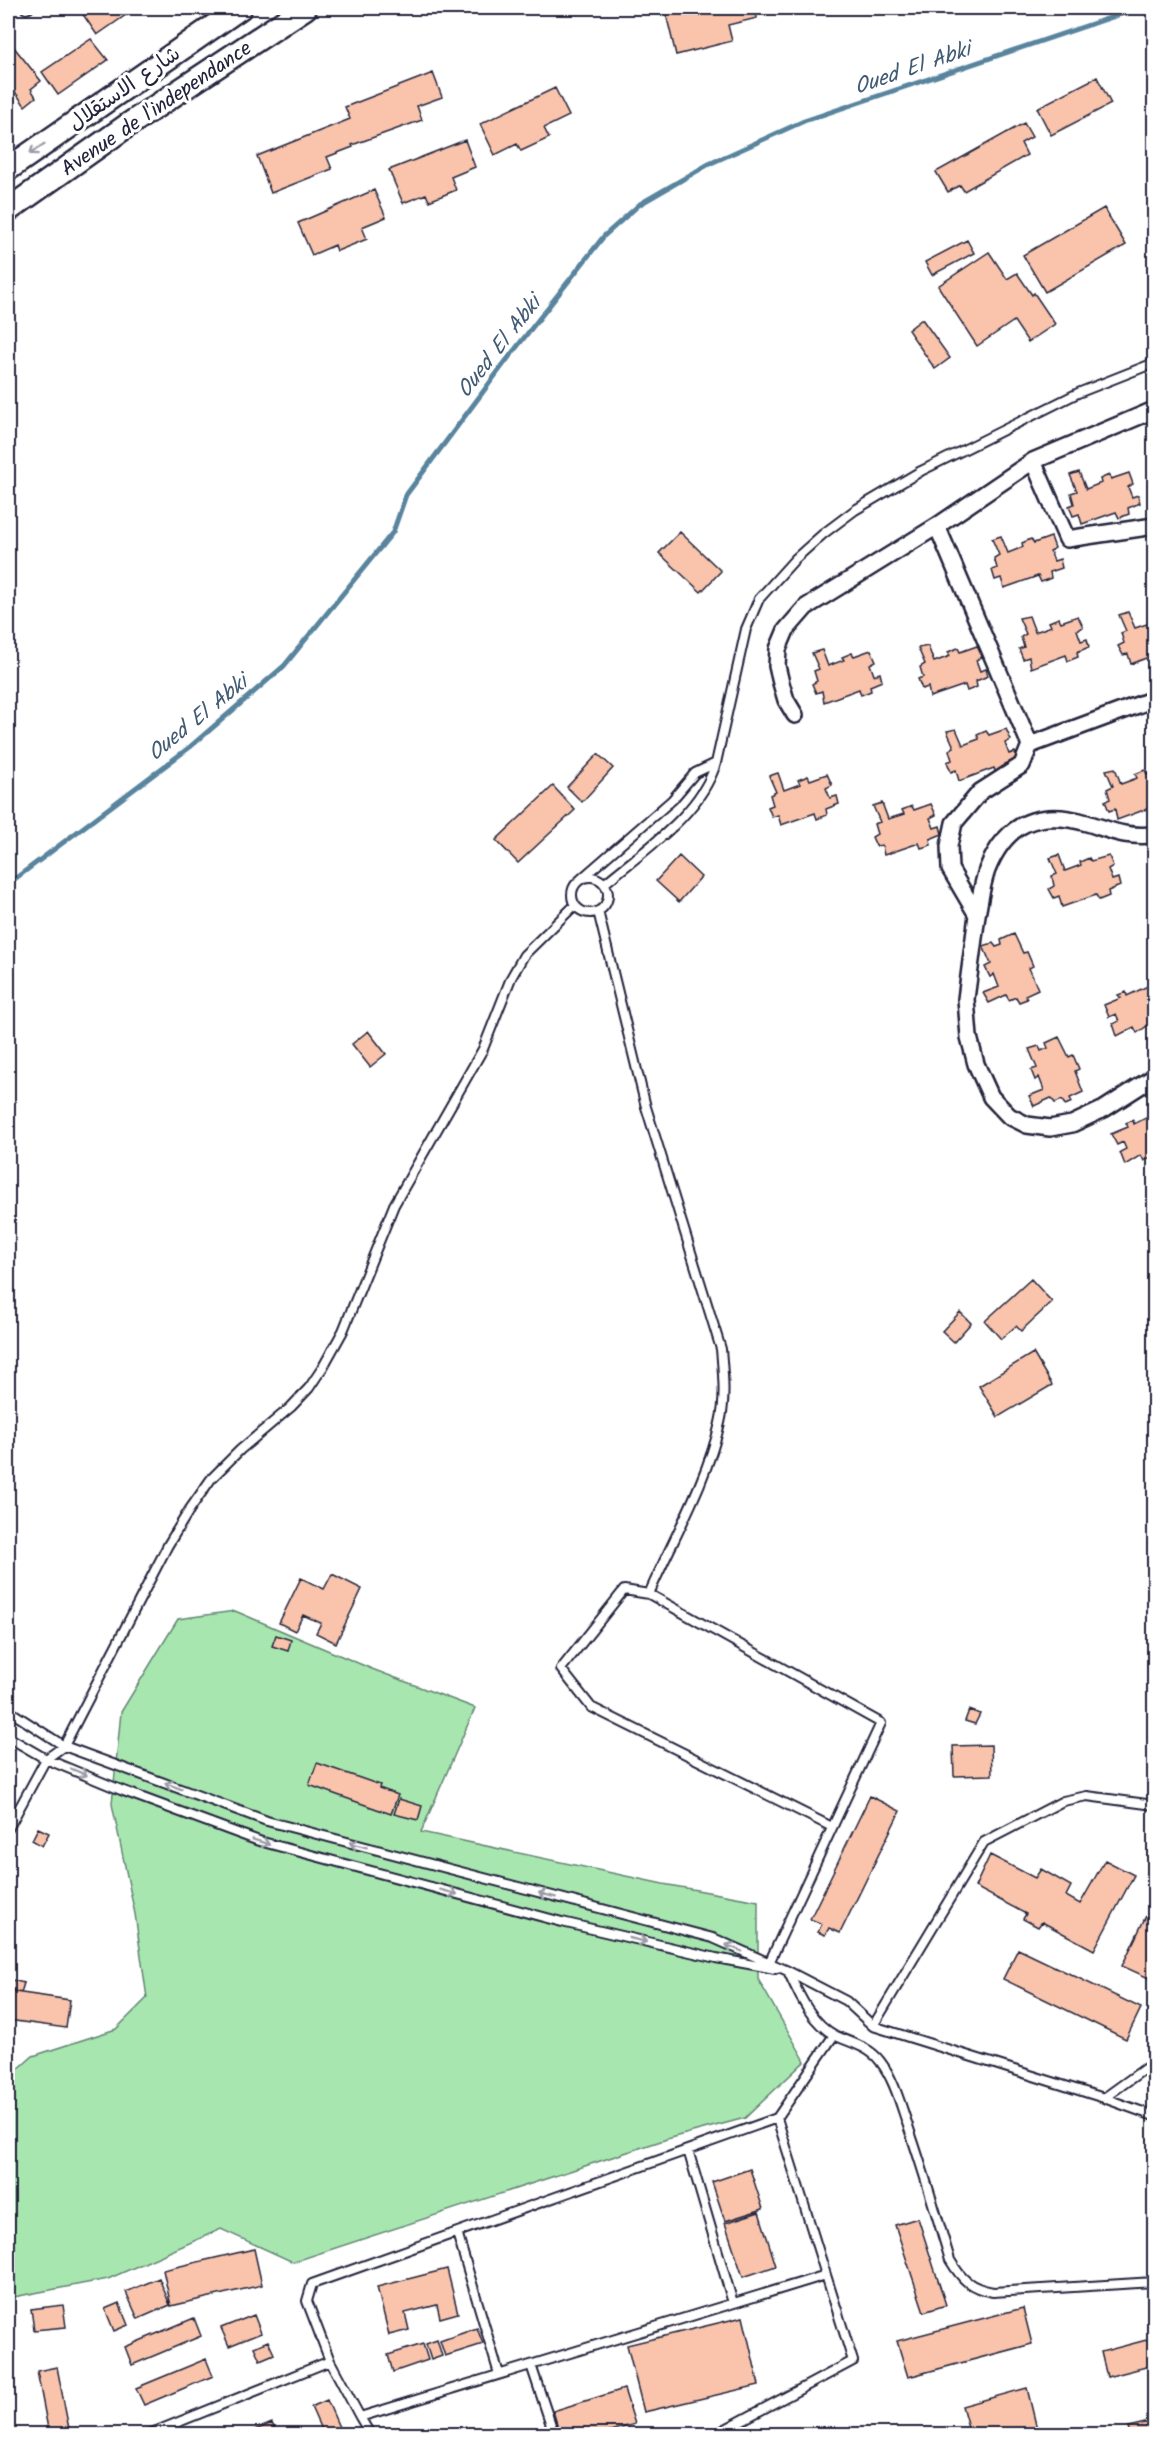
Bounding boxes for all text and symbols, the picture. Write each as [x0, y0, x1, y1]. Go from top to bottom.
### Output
water label: Oued El Abki [850, 32, 980, 106]
street label: Avenue de l'independance [55, 33, 259, 186]
street label: شارع الاستقلال [62, 38, 188, 140]
one-way arrow [29, 143, 45, 155]
water label: Oued El Abki [449, 285, 554, 406]
water label: Oued El Abki [140, 664, 260, 771]
one-way arrow [69, 1767, 87, 1778]
one-way arrow [164, 1780, 182, 1791]
one-way arrow [251, 1837, 270, 1848]
one-way arrow [349, 1839, 368, 1850]
one-way arrow [439, 1887, 458, 1898]
one-way arrow [538, 1888, 557, 1900]
one-way arrow [628, 1935, 647, 1946]
one-way arrow [726, 1942, 744, 1953]

